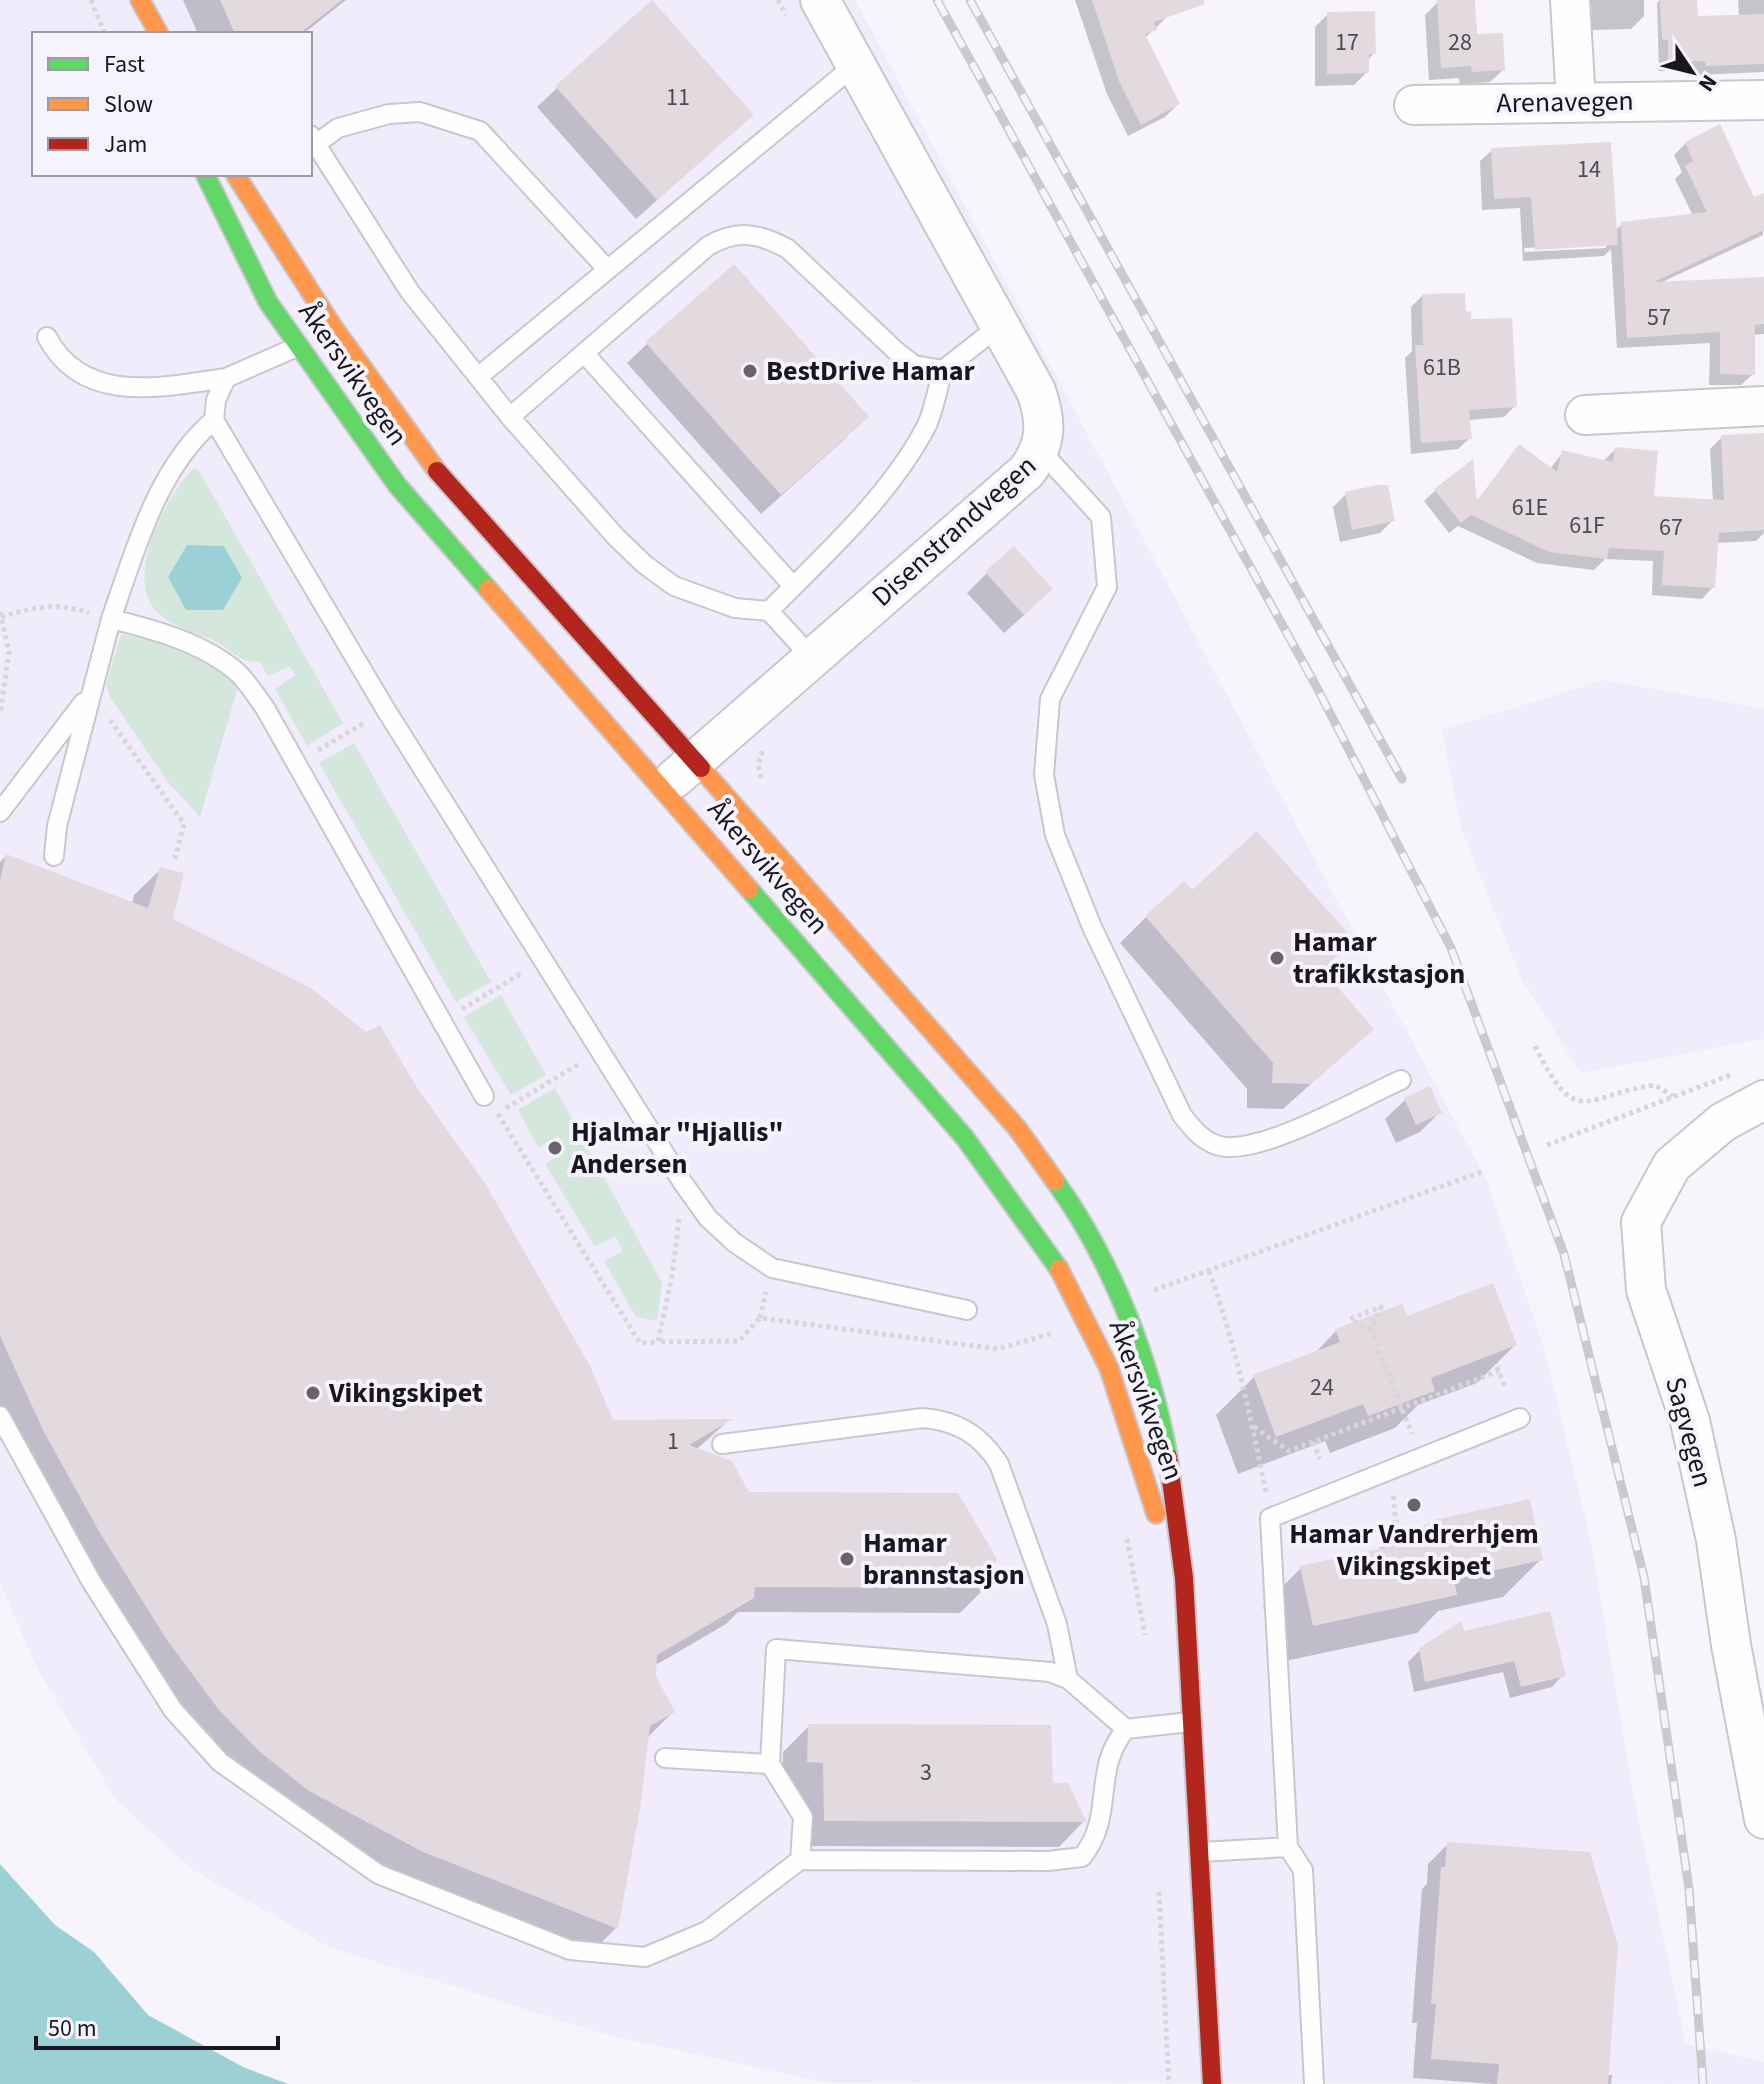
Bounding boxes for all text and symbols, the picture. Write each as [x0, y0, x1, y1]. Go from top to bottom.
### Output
house number: 17 [1335, 25, 1359, 60]
house number: 28 [1448, 25, 1472, 60]
legend [32, 32, 312, 176]
north arrow [1652, 32, 1732, 112]
text: Fast [104, 47, 145, 82]
text: N [1690, 68, 1725, 98]
house number: 11 [666, 80, 690, 115]
street label: Arenavegen [1496, 81, 1634, 123]
text: Slow [104, 87, 153, 122]
text: Jam [104, 127, 148, 162]
house number: 14 [1577, 152, 1601, 187]
street label: Åkersvikvegen [289, 294, 417, 454]
house number: 57 [1647, 300, 1671, 335]
house number: 61B [1423, 350, 1461, 385]
place label: BestDrive Hamar [766, 351, 976, 391]
marker: BestDrive Hamar [741, 362, 759, 380]
street label: Disenstrandvegen [863, 446, 1045, 616]
house number: 61E [1512, 490, 1548, 525]
house number: 61F [1569, 508, 1605, 543]
house number: 67 [1659, 510, 1683, 545]
street label: Åkersvikvegen [698, 791, 838, 943]
place label: Hamar trafikkstasjon [1293, 922, 1465, 994]
marker: Hamar trafikkstasjon [1268, 949, 1286, 967]
place label: Hjalmar "Hjallis" Andersen [570, 1112, 784, 1184]
marker: Hjalmar "Hjallis" Andersen [546, 1139, 564, 1157]
street label: Åkersvikvegen [1099, 1315, 1193, 1485]
house number: 24 [1310, 1370, 1334, 1405]
street label: Sagvegen [1655, 1372, 1723, 1492]
place label: Vikingskipet [328, 1373, 483, 1413]
marker: Vikingskipet [304, 1384, 322, 1402]
house number: 1 [667, 1424, 679, 1459]
marker: Hamar Vandrerhjem Vikingskipet [1405, 1496, 1423, 1514]
place label: Hamar Vandrerhjem Vikingskipet [1289, 1514, 1539, 1586]
place label: Hamar brannstasjon [863, 1523, 1025, 1595]
marker: Hamar brannstasjon [838, 1550, 856, 1568]
house number: 3 [920, 1755, 932, 1790]
scale bar [36, 2000, 278, 2050]
text: 50 m [48, 2011, 97, 2046]

